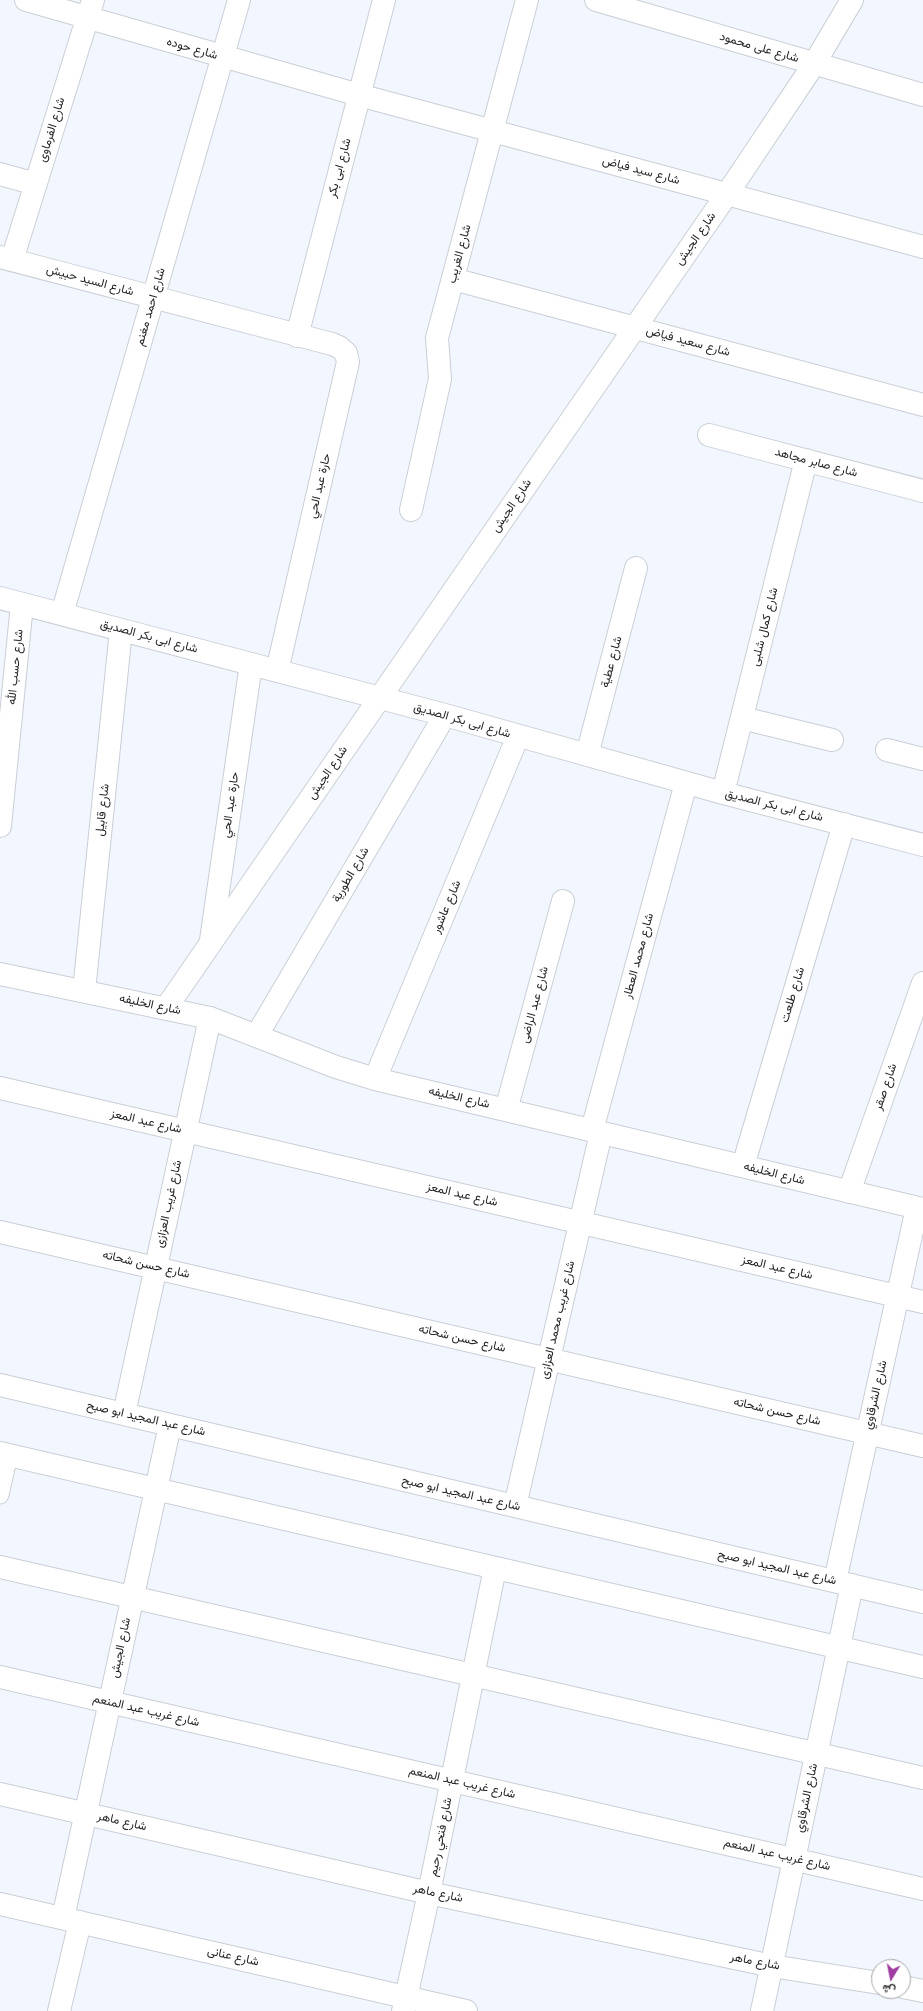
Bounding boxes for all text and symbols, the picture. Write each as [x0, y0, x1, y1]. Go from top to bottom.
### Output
street label: شارع على محمود [718, 30, 800, 66]
street label: شارع حوده [165, 35, 219, 63]
street label: شارع الفرماوى [35, 96, 69, 164]
street label: شارع ابى بكر [325, 137, 355, 199]
street label: شارع سيد فياض [601, 154, 681, 188]
street label: شارع الجيش [673, 210, 719, 268]
street label: شارع الغريب [445, 223, 475, 285]
street label: شارع السيد حبيش [45, 262, 135, 300]
street label: شارع احمد مغنم [133, 266, 169, 348]
street label: شارع سعيد فياض [644, 324, 732, 360]
street label: شارع صابر مجاهد [773, 445, 859, 481]
street label: حارة عبد الحي [306, 452, 334, 520]
street label: شارع الجيش [489, 477, 535, 535]
street label: شارع كمال شلبى [748, 586, 782, 668]
street label: شارع ابى بكر الصديق [99, 617, 199, 657]
street label: شارع حسب الله [5, 629, 27, 705]
street label: شارع عطية [598, 635, 626, 689]
street label: شارع ابى بكر الصديق [412, 700, 512, 742]
street label: شارع الجيش [305, 744, 351, 802]
street label: حارة عبد الحي [219, 771, 243, 839]
street label: شارع قابيل [93, 783, 113, 837]
street label: شارع ابى بكر الصديق [724, 787, 824, 825]
street label: شارع الطورية [329, 845, 373, 905]
street label: شارع عاشور [429, 878, 465, 936]
street label: شارع محمد العطار [621, 912, 657, 1000]
street label: شارع عبد الراضى [518, 965, 552, 1045]
street label: شارع طلعت [778, 965, 808, 1025]
street label: شارع الخليفه [118, 991, 182, 1019]
street label: شارع صقر [871, 1062, 901, 1112]
street label: شارع الخليفه [427, 1084, 491, 1112]
street label: شارع عبد المعز [109, 1107, 183, 1137]
street label: شارع غريب العزازى [153, 1159, 185, 1249]
street label: شارع الخليفه [742, 1159, 806, 1189]
street label: شارع عبد المعز [425, 1180, 499, 1210]
street label: شارع حسن شحاته [101, 1248, 191, 1282]
street label: شارع عبد المعز [740, 1253, 814, 1283]
street label: شارع غريب محمد العزازى [537, 1260, 579, 1380]
street label: شارع حسن شحاته [417, 1322, 507, 1356]
street label: شارع الشرقاوي [861, 1359, 891, 1431]
street label: شارع حسن شحاته [732, 1395, 822, 1429]
street label: شارع عبد المجيد ابو صبح [85, 1398, 207, 1440]
street label: شارع عبد المجيد ابو صبح [400, 1473, 522, 1515]
street label: شارع عبد المجيد ابو صبح [716, 1547, 838, 1589]
street label: شارع الجيش [108, 1616, 134, 1680]
street label: شارع غريب عبد المنعم [91, 1692, 201, 1730]
street label: شارع الشرقاوي [793, 1762, 821, 1834]
street label: شارع غريب عبد المنعم [407, 1764, 517, 1802]
street label: شارع فتحي رحيم [426, 1796, 456, 1878]
street label: شارع ماهر [96, 1809, 148, 1835]
street label: شارع غريب عبد المنعم [722, 1836, 832, 1874]
street label: شارع ماهر [412, 1882, 464, 1906]
street label: شارع عنانى [206, 1944, 260, 1970]
street label: شارع ماهر [729, 1950, 781, 1974]
north arrow [871, 1959, 911, 1999]
text: ش [881, 1981, 897, 1999]

